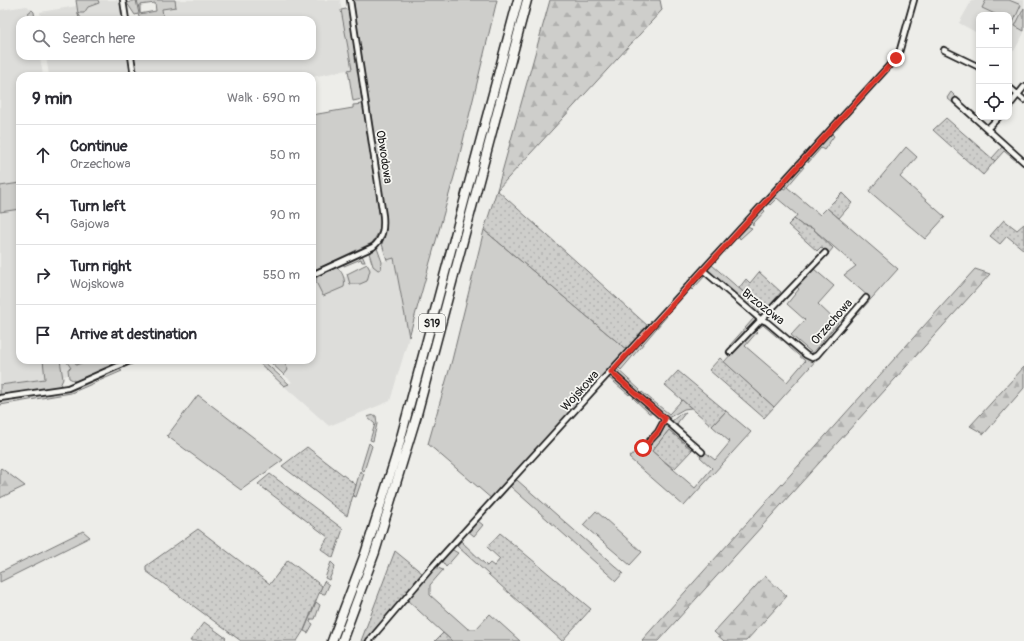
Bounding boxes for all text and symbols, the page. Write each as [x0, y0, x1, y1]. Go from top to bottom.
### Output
map controls [976, 12, 1012, 120]
button: + [976, 12, 1012, 48]
search box [16, 16, 316, 60]
icon: search [30, 27, 52, 49]
text: Search here [62, 29, 135, 48]
button: − [976, 48, 1012, 84]
route end [887, 49, 905, 67]
button: locate [976, 84, 1012, 120]
text: 9 min [32, 88, 72, 109]
text: Walk · 690 m [227, 90, 300, 106]
street label: Obwodowa [372, 129, 396, 185]
text: Continue [70, 137, 128, 156]
icon: ahead [32, 144, 54, 166]
text: 50 m [270, 147, 300, 163]
text: Orzechowa [70, 156, 130, 172]
text: Turn left [70, 197, 126, 216]
icon: left [32, 204, 54, 226]
text: 90 m [270, 207, 300, 223]
text: Gajowa [70, 216, 109, 232]
text: Turn right [70, 257, 131, 276]
icon: right [32, 264, 54, 286]
text: 550 m [263, 267, 300, 283]
text: Wojskowa [70, 276, 124, 292]
street label: Brzozowa [739, 286, 788, 329]
street label: Orzechowa [808, 296, 856, 348]
road number: S19 [419, 314, 445, 332]
icon: arrive [32, 324, 54, 346]
text: Arrive at destination [70, 325, 197, 344]
street label: Wojskowa [558, 367, 603, 415]
route start [634, 439, 652, 457]

